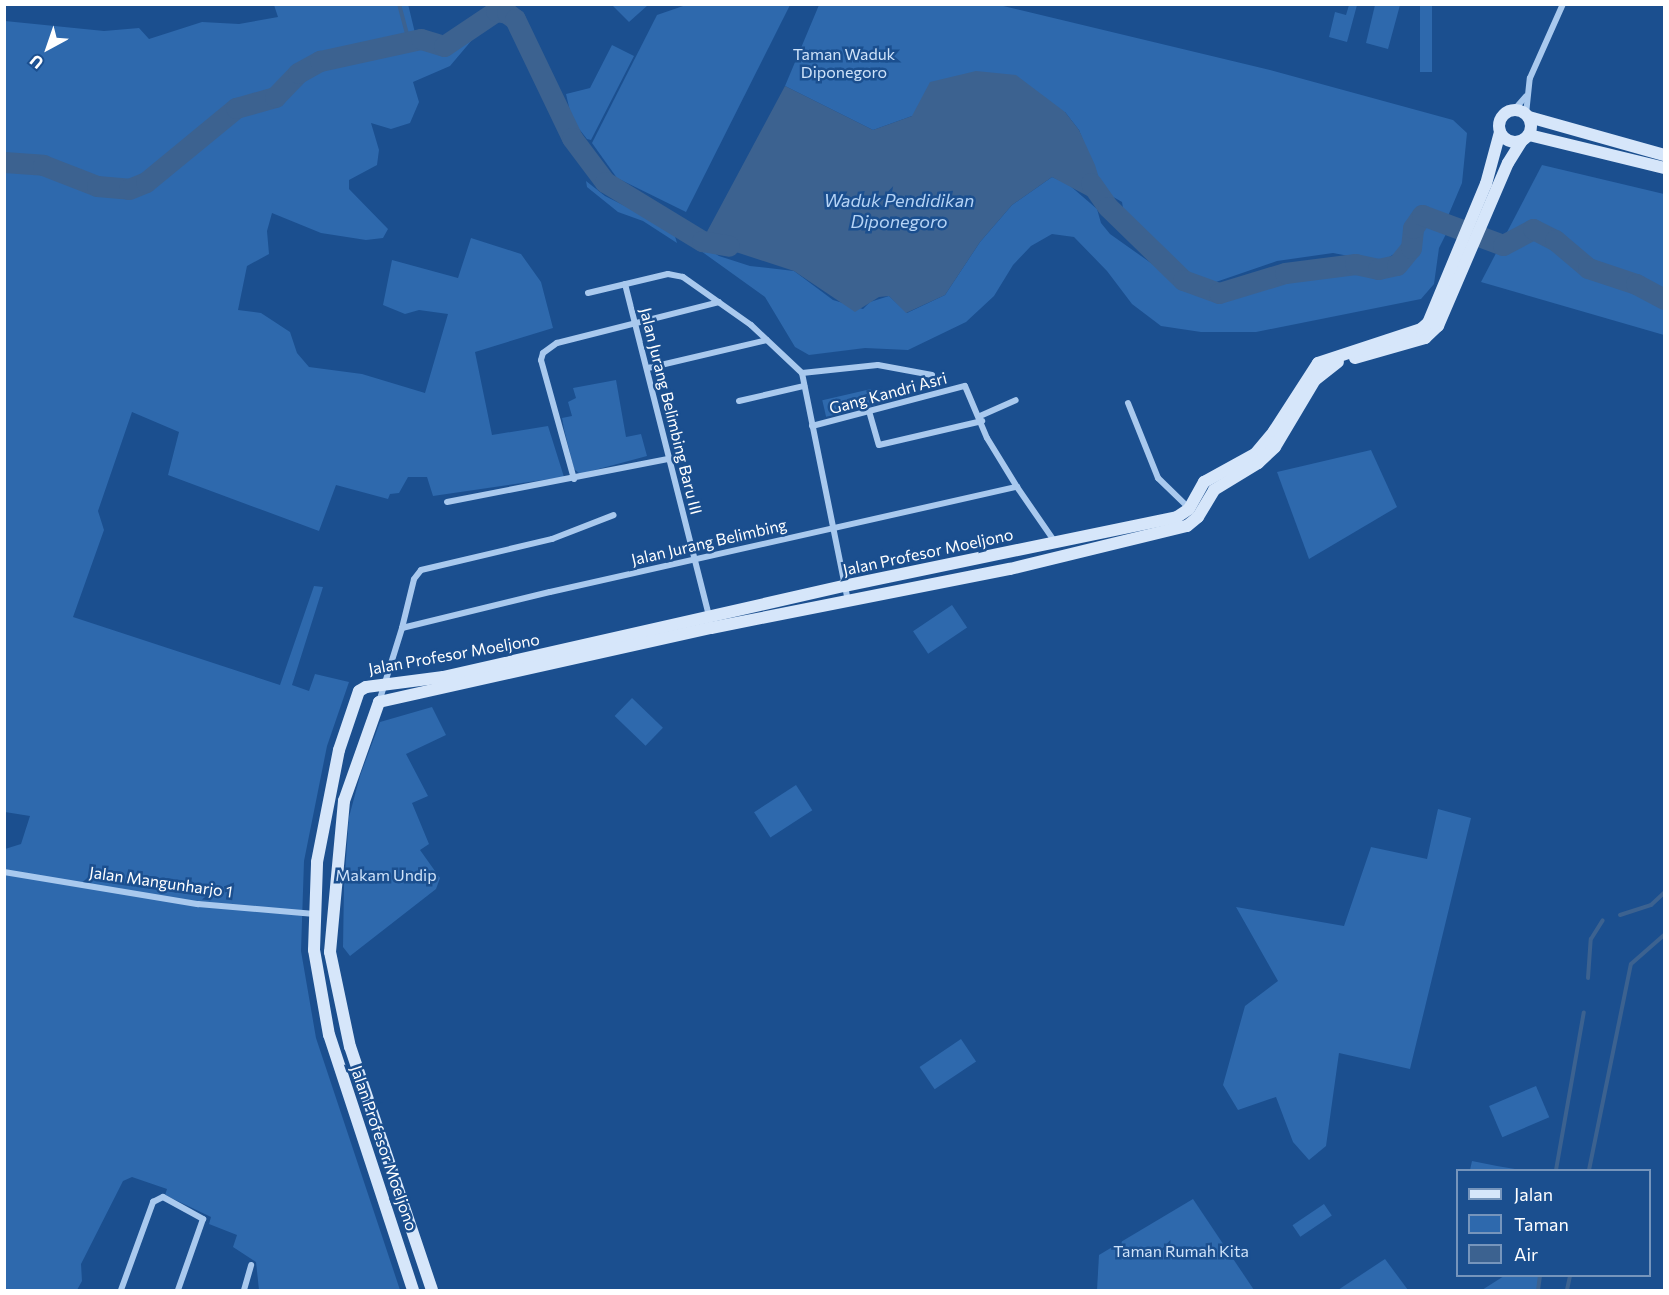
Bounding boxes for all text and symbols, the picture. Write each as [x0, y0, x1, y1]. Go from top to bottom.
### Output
north arrow [18, 18, 78, 78]
park label: Taman Waduk Diponegoro [793, 44, 895, 82]
text: U [26, 51, 47, 73]
water label: Waduk Pendidikan Diponegoro [824, 190, 974, 232]
street label: Jalan Jurang Belimbing Baru III [636, 306, 706, 516]
street label: Gang Kandri Asri [827, 368, 949, 418]
street label: Jalan Jurang Belimbing [629, 515, 789, 569]
street label: Jalan Profesor Moeljono [841, 525, 1015, 579]
street label: Jalan Profesor Moeljono [367, 629, 541, 679]
street label: Jalan Mangunharjo 1 [88, 862, 234, 902]
park label: Makam Undip [335, 865, 437, 885]
street label: Jalan Profesor Moeljono [347, 1063, 421, 1233]
legend [1456, 1169, 1651, 1277]
text: Jalan [1514, 1183, 1553, 1205]
text: Taman [1514, 1213, 1569, 1235]
park label: Taman Rumah Kita [1113, 1241, 1249, 1261]
text: Air [1514, 1243, 1538, 1265]

